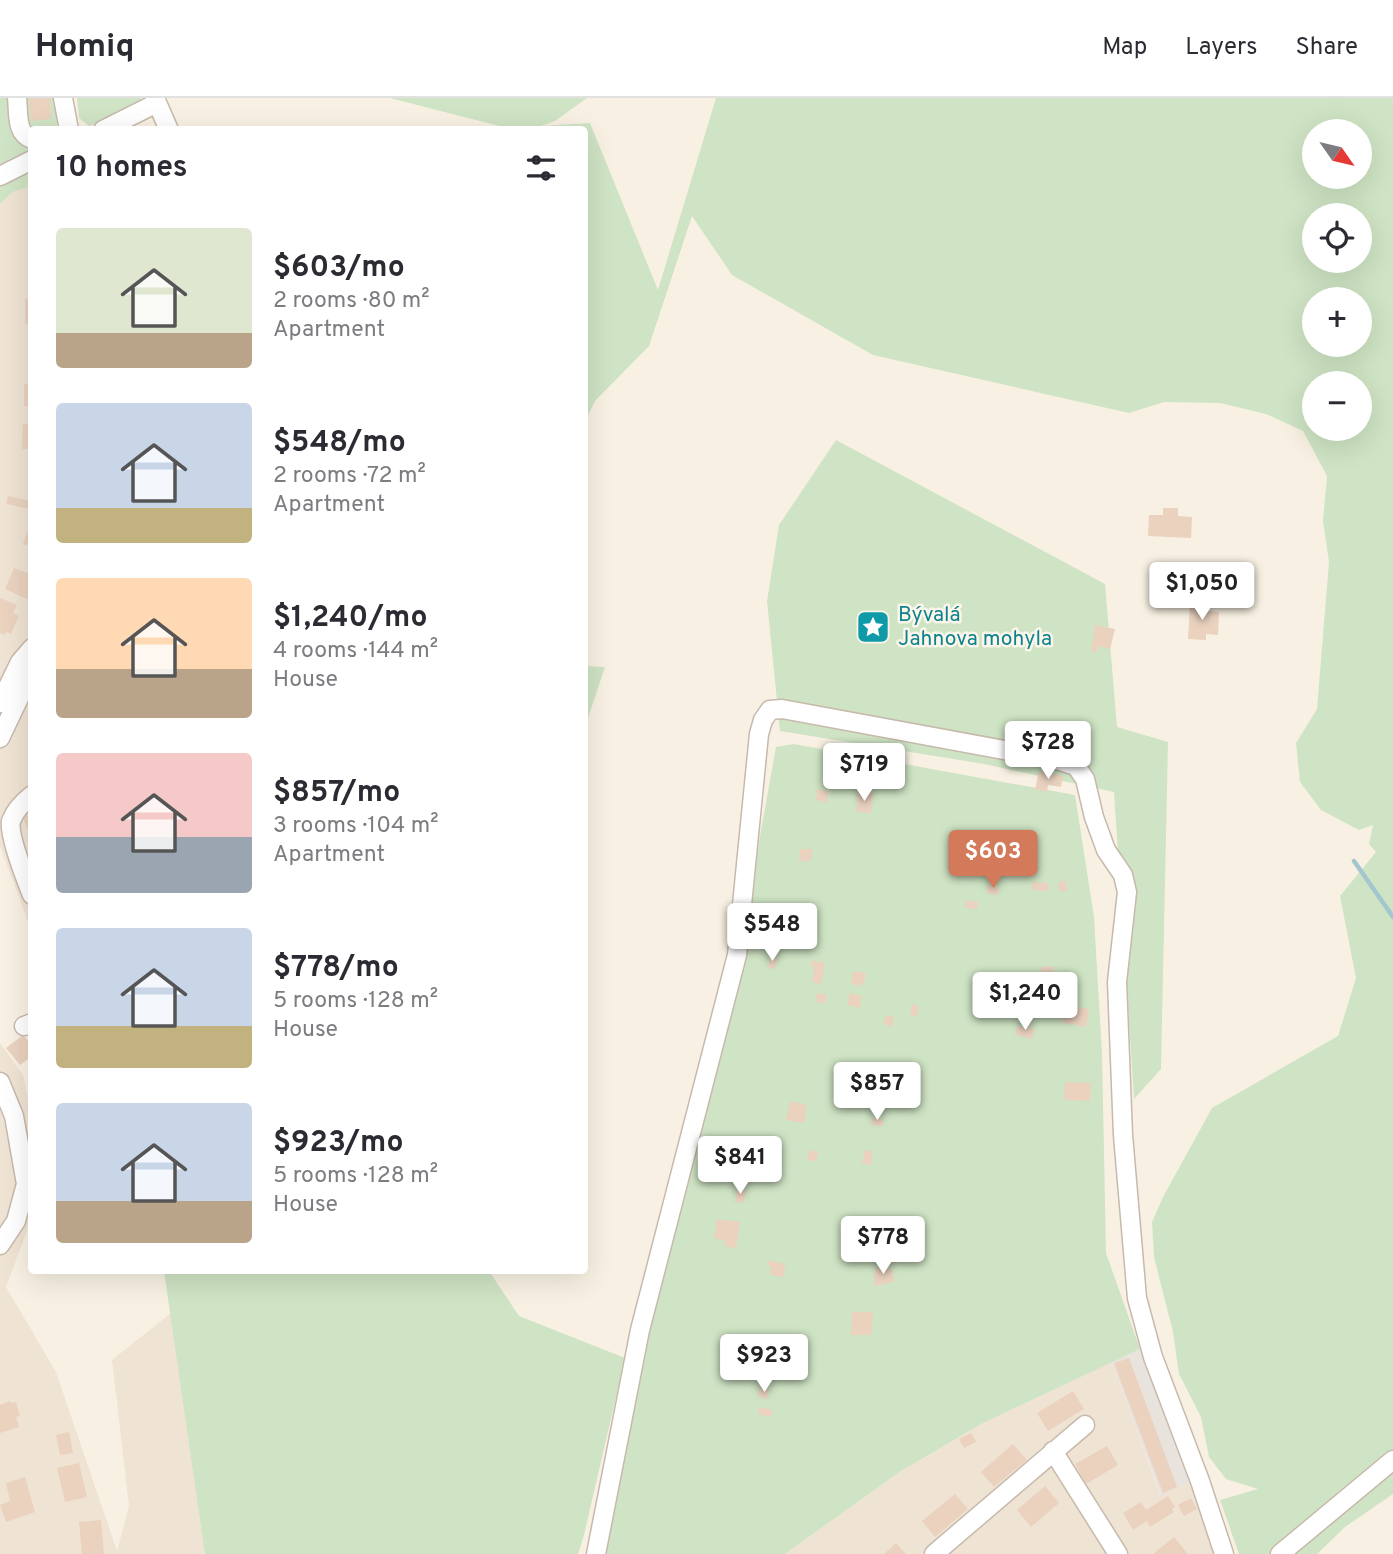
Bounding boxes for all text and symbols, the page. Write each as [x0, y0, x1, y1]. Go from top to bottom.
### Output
text: Homiq [35, 27, 135, 69]
text: Map [1102, 33, 1147, 63]
text: Layers [1185, 33, 1257, 63]
text: Share [1295, 33, 1358, 63]
north arrow [1302, 119, 1372, 189]
map controls [1302, 119, 1372, 441]
icon: filters [522, 149, 560, 187]
text: 10 homes [56, 150, 187, 187]
button: locate [1302, 203, 1372, 273]
text: $603/mo [273, 250, 405, 287]
icon: home [112, 256, 196, 340]
text: 2 rooms · 80 m² [273, 287, 430, 316]
button: + [1302, 287, 1372, 357]
text: Apartment [273, 316, 385, 345]
button: − [1302, 371, 1372, 441]
text: $548/mo [273, 425, 406, 462]
icon: home [112, 431, 196, 515]
text: 2 rooms · 72 m² [273, 462, 426, 491]
text: Apartment [273, 491, 385, 520]
pin: $1,050 [1145, 562, 1259, 622]
text: $1,050 [1165, 570, 1239, 599]
text: $1,240/mo [273, 600, 427, 637]
place label: Bývalá Jahnova mohyla [898, 602, 1052, 653]
icon: home [112, 606, 196, 690]
place icon: Bývalá Jahnova mohyla [854, 608, 892, 646]
text: 4 rooms · 144 m² [273, 637, 438, 666]
text: House [273, 666, 338, 695]
pin: $728 [1007, 722, 1089, 781]
text: $728 [1021, 729, 1075, 758]
pin: $719 [823, 744, 905, 803]
text: $719 [839, 751, 889, 780]
text: $857/mo [273, 775, 400, 812]
icon: home [112, 781, 196, 865]
text: 3 rooms · 104 m² [273, 812, 438, 841]
pin: $603 [952, 830, 1034, 890]
text: $603 [965, 838, 1021, 867]
text: Apartment [273, 841, 385, 870]
pin: $548 [731, 904, 813, 963]
text: $548 [743, 911, 801, 940]
text: $778/mo [273, 950, 399, 987]
icon: home [112, 956, 196, 1040]
pin: $1,240 [968, 972, 1082, 1032]
text: $1,240 [988, 980, 1062, 1009]
text: 5 rooms · 128 m² [273, 987, 438, 1016]
text: House [273, 1016, 338, 1045]
pin: $857 [836, 1062, 918, 1122]
text: $857 [850, 1070, 904, 1099]
text: $923/mo [273, 1125, 403, 1162]
icon: home [112, 1131, 196, 1215]
pin: $841 [699, 1136, 781, 1196]
text: $841 [714, 1144, 766, 1173]
text: 5 rooms · 128 m² [273, 1162, 438, 1191]
text: House [273, 1191, 338, 1220]
pin: $778 [842, 1216, 924, 1276]
text: $778 [857, 1224, 909, 1253]
pin: $923 [723, 1334, 805, 1394]
text: $923 [736, 1342, 792, 1371]

